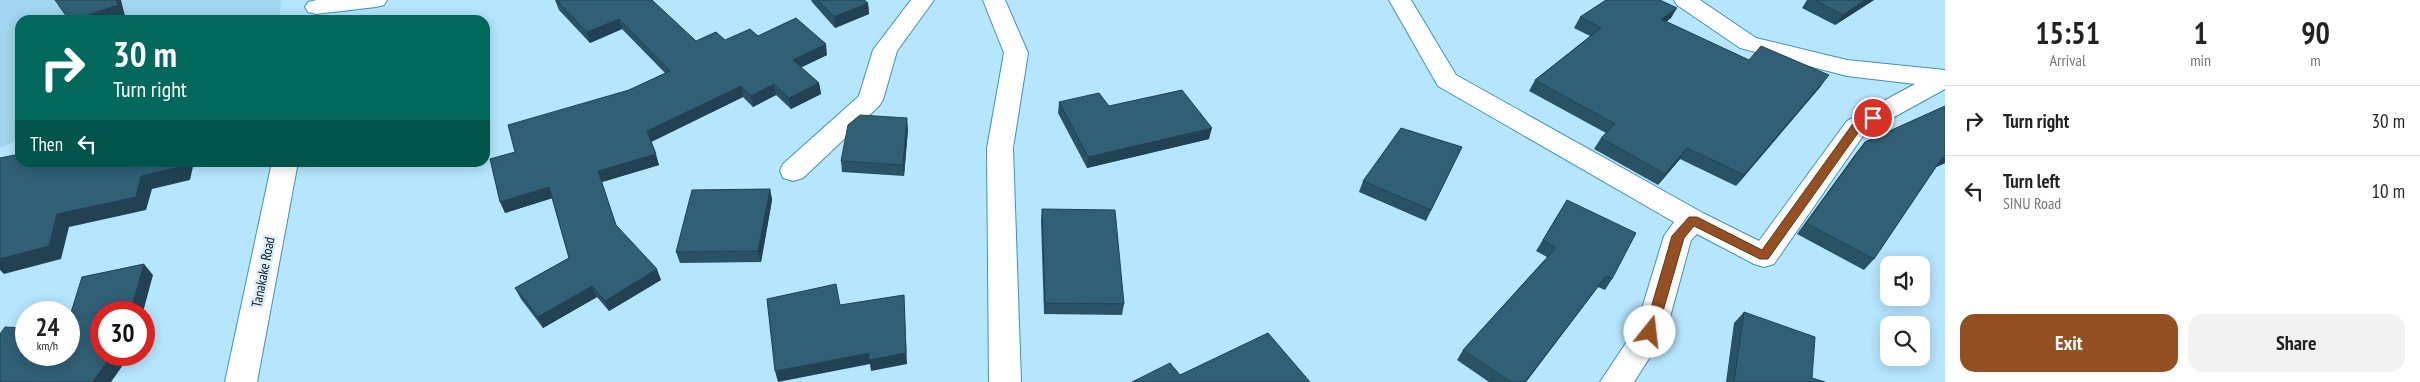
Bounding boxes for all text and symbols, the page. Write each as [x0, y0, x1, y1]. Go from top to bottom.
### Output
text: 15:51 [2035, 13, 2100, 52]
text: 1 [2193, 13, 2208, 52]
text: 90 [2301, 13, 2330, 52]
text: 30 m [113, 31, 177, 77]
icon: right [30, 35, 95, 100]
text: Arrival [2049, 50, 2086, 70]
text: min [2190, 50, 2211, 70]
text: m [2310, 50, 2321, 70]
text: Turn right [113, 75, 187, 103]
pin [1852, 97, 1894, 139]
icon: arrive [1859, 104, 1887, 132]
icon: right [1960, 107, 1988, 135]
text: Turn right [2003, 109, 2069, 133]
text: 30 m [2372, 109, 2405, 133]
icon: left [73, 130, 101, 158]
text: Then [30, 132, 63, 156]
text: Turn left [2003, 169, 2060, 193]
icon: left [1960, 177, 1988, 205]
text: 10 m [2372, 179, 2405, 203]
text: SINU Road [2003, 193, 2061, 213]
street label: Tanakake Road [247, 235, 279, 309]
map controls [1880, 256, 1930, 366]
button: sound [1880, 256, 1930, 306]
speed limit sign: 30 [90, 301, 155, 366]
position arrow [1623, 305, 1675, 357]
text: 24 [36, 311, 59, 343]
button: Exit [1960, 314, 2178, 372]
button: Share [2188, 314, 2405, 372]
button: search [1880, 316, 1930, 366]
text: km/h [37, 338, 58, 353]

